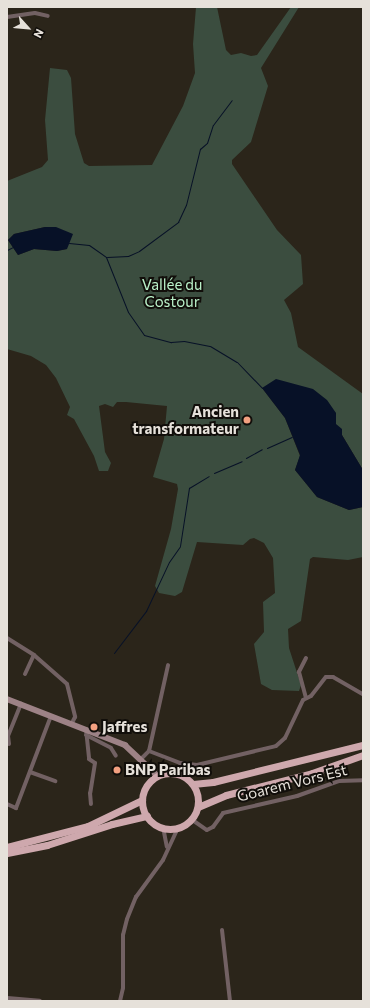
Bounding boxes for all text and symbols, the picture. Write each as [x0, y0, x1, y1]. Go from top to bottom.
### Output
north arrow [8, 8, 48, 48]
text: N [31, 27, 47, 40]
park label: Vallée du Costour [142, 275, 202, 310]
place label: Ancien transformateur [132, 402, 239, 437]
marker: Ancien transformateur [242, 415, 252, 425]
place label: Jaffres [102, 718, 147, 736]
marker: Jaffres [89, 722, 99, 732]
place label: BNP Paribas [125, 761, 211, 779]
street label: Goarem Vors Est [235, 761, 349, 805]
marker: BNP Paribas [112, 765, 122, 775]

